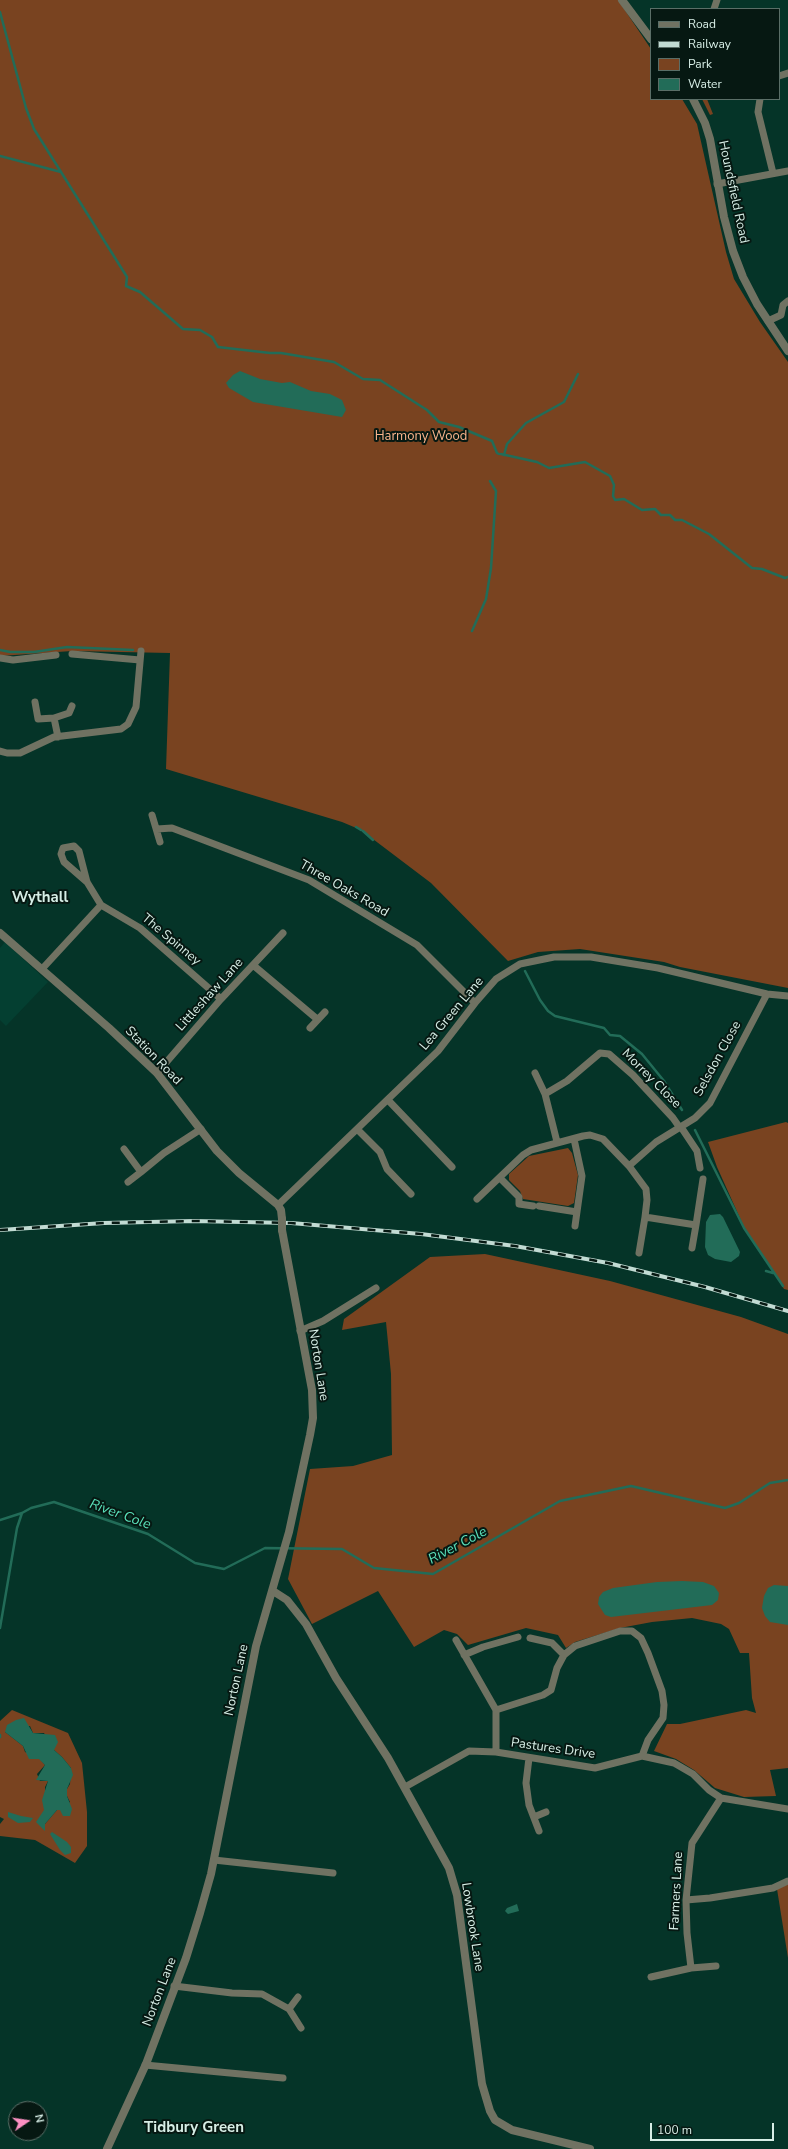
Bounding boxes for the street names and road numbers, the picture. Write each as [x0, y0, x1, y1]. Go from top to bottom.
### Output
street label: Houndsfield Road [714, 139, 752, 245]
street label: Three Oaks Road [297, 857, 391, 921]
street label: The Spinney [138, 911, 204, 969]
street label: Littleshaw Lane [173, 955, 247, 1035]
street label: Lea Green Lane [417, 974, 487, 1054]
street label: Selsdon Close [691, 1019, 745, 1099]
street label: Station Road [121, 1024, 185, 1088]
street label: Morrey Close [618, 1046, 684, 1112]
street label: Norton Lane [305, 1328, 331, 1402]
street label: Norton Lane [222, 1643, 252, 1717]
street label: Pastures Drive [510, 1735, 596, 1763]
street label: Farmers Lane [667, 1851, 687, 1931]
street label: Lowbrook Lane [457, 1881, 487, 1973]
street label: Norton Lane [140, 1955, 180, 2029]

